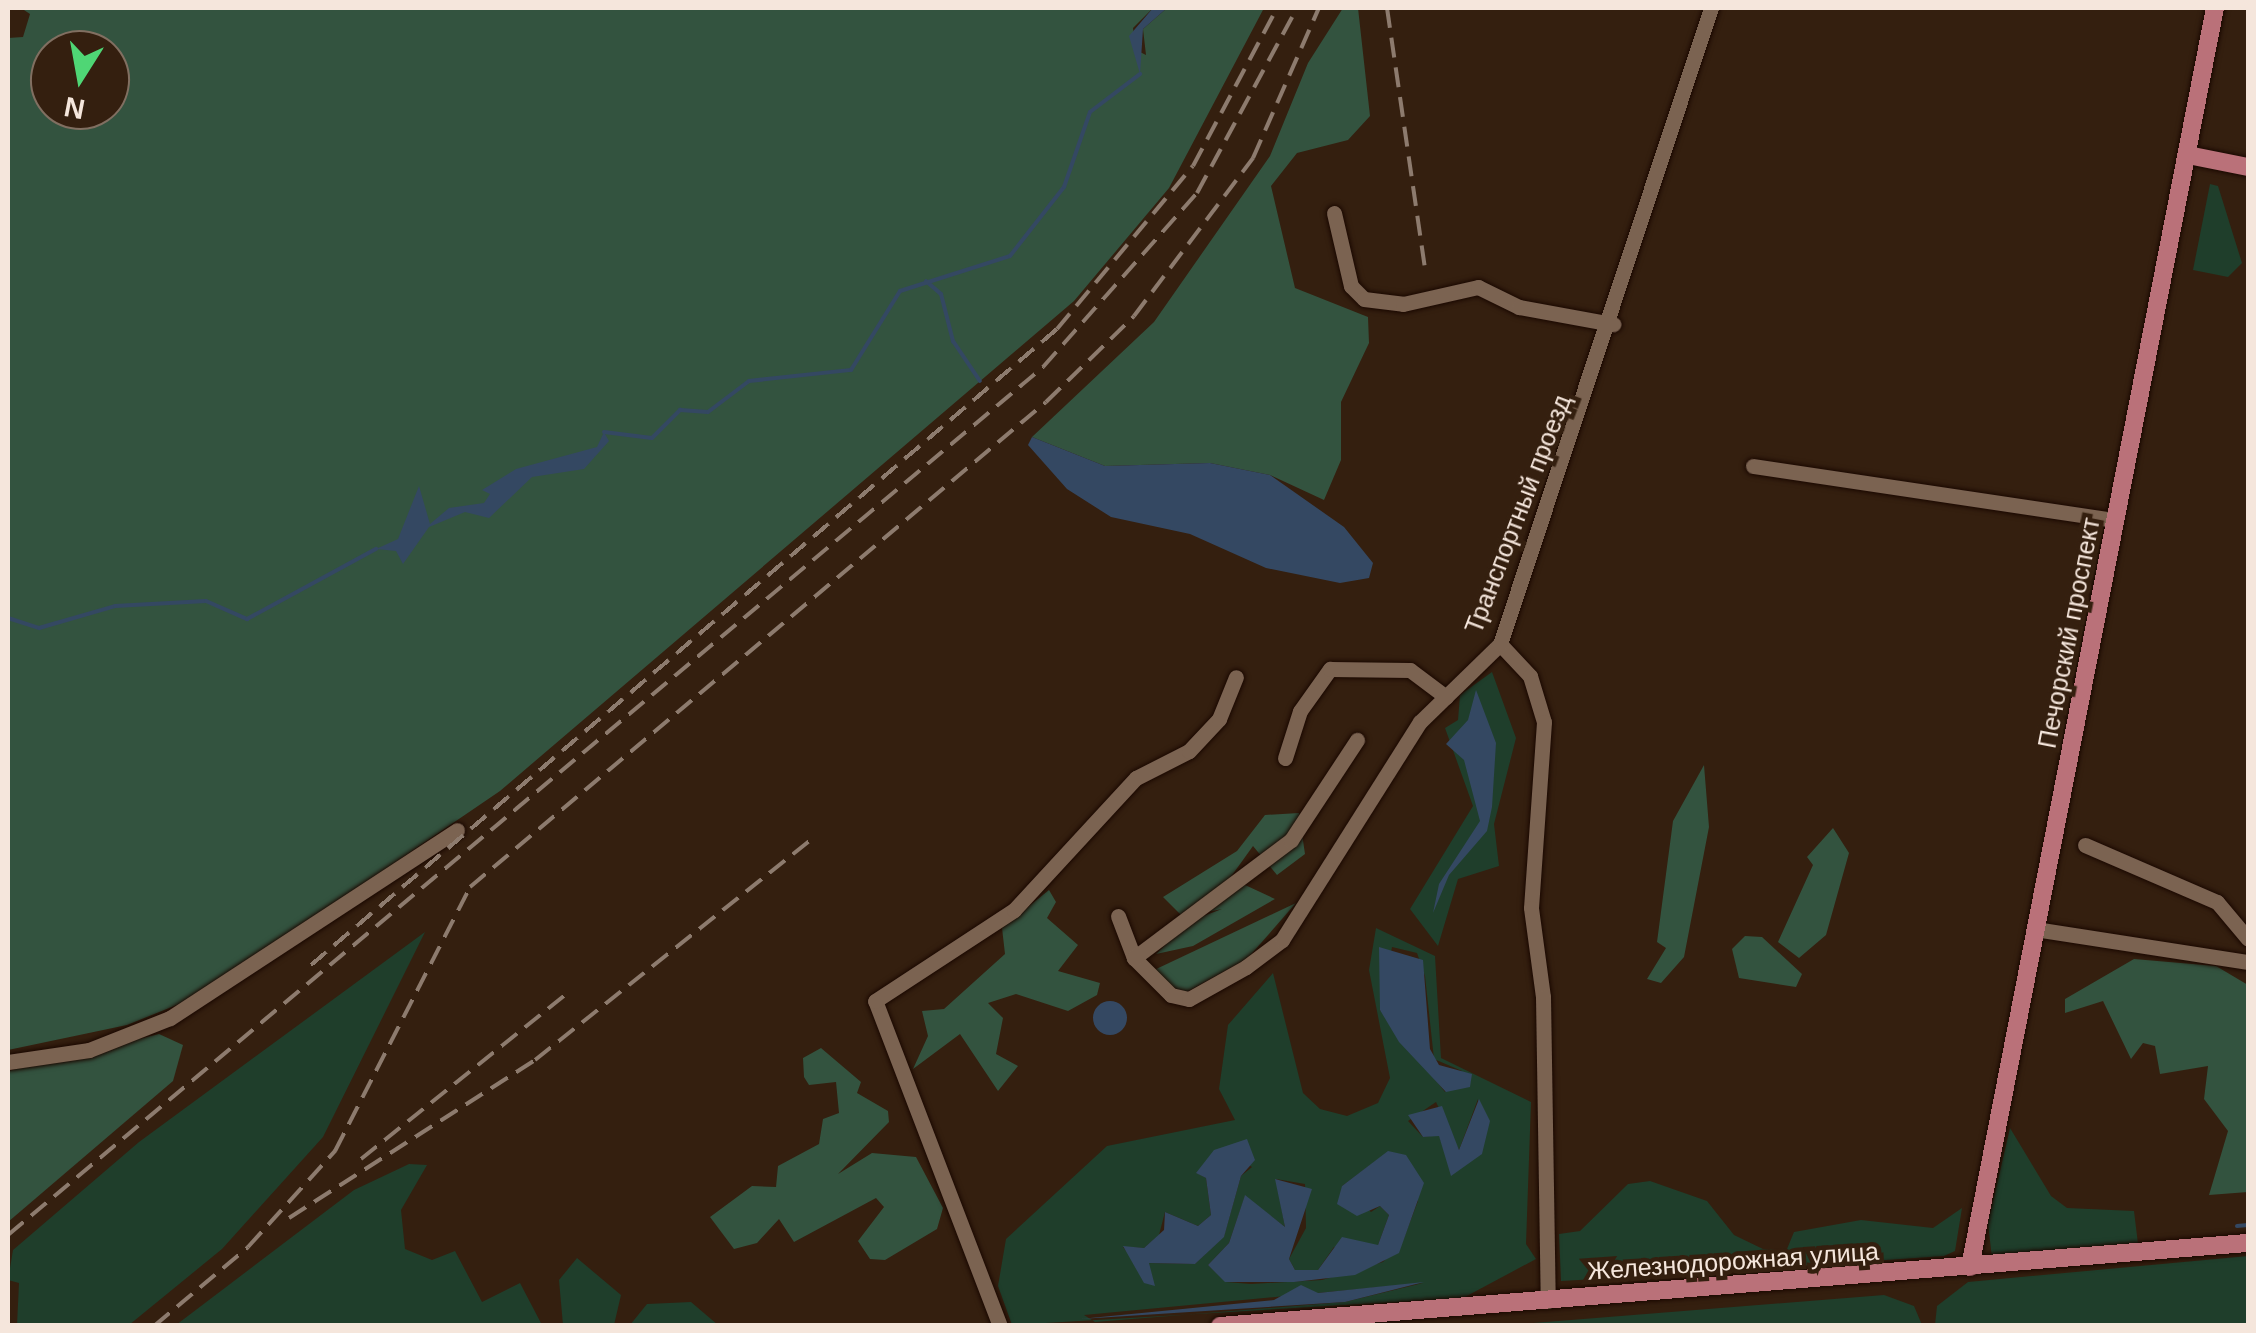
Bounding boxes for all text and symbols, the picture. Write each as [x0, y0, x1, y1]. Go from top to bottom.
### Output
north arrow [30, 30, 130, 130]
text: N [62, 91, 87, 125]
street label: Транспортный проезд [1459, 390, 1577, 638]
street label: Печорский проспект [2032, 515, 2106, 751]
street label: Железнодорожная улица [1586, 1236, 1880, 1286]

